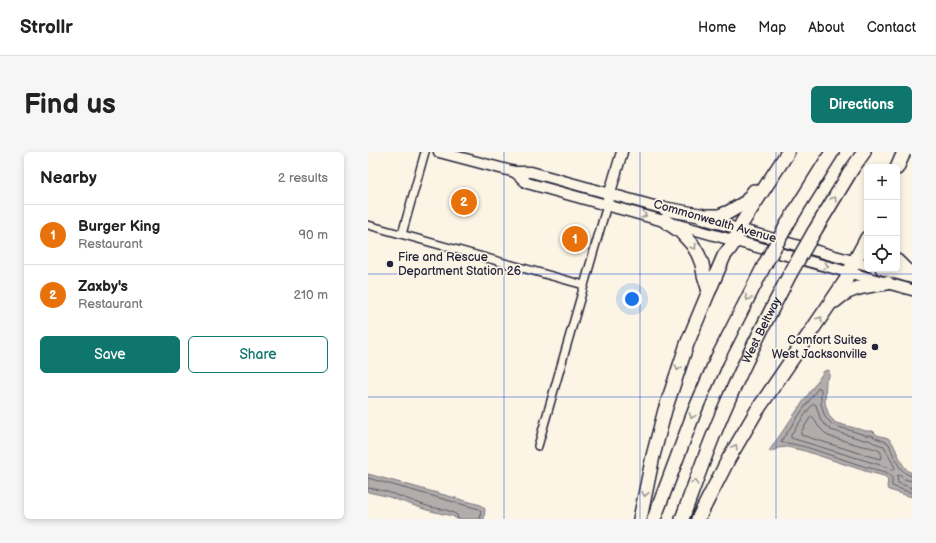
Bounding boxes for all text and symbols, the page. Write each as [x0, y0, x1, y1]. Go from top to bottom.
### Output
text: Strollr [20, 16, 73, 39]
text: Home [698, 19, 736, 36]
text: Map [758, 19, 786, 36]
text: About [808, 19, 845, 36]
text: Contact [867, 19, 916, 36]
button: Directions [811, 86, 912, 123]
text: Find us [24, 88, 116, 121]
map controls [864, 164, 900, 272]
button: + [864, 164, 900, 200]
text: Nearby [40, 168, 97, 188]
text: 2 results [278, 170, 328, 186]
pin: 2 [451, 187, 477, 217]
one-way arrow [829, 196, 837, 203]
street label: Commonwealth Avenue [652, 197, 778, 246]
button: − [864, 200, 900, 236]
one-way arrow [640, 210, 647, 219]
text: Burger King [78, 217, 160, 236]
pin: 1 [562, 224, 588, 254]
text: 1 [50, 227, 56, 243]
text: 90 m [299, 227, 328, 243]
text: Restaurant [78, 236, 143, 252]
button: locate [864, 236, 900, 272]
one-way arrow [689, 243, 697, 250]
place label: Fire and Rescue Department Station 26 [398, 250, 521, 279]
marker: Fire and Rescue Department Station 26 [385, 259, 395, 269]
one-way arrow [822, 261, 829, 270]
text: Zaxby's [78, 277, 128, 296]
text: 2 [49, 287, 57, 303]
text: 210 m [294, 287, 328, 303]
your location [622, 289, 642, 309]
street label: West Beltway [739, 294, 785, 366]
one-way arrow [745, 294, 752, 302]
text: Restaurant [78, 296, 143, 312]
one-way arrow [815, 316, 823, 323]
place label: Comfort Suites West Jacksonville [772, 333, 867, 362]
button: Save [40, 336, 180, 373]
button: Share [188, 336, 328, 373]
marker: Comfort Suites West Jacksonville [870, 342, 880, 352]
one-way arrow [675, 365, 683, 372]
one-way arrow [689, 413, 697, 420]
one-way arrow [731, 444, 738, 451]
one-way arrow [691, 479, 699, 486]
one-way arrow [642, 491, 650, 497]

